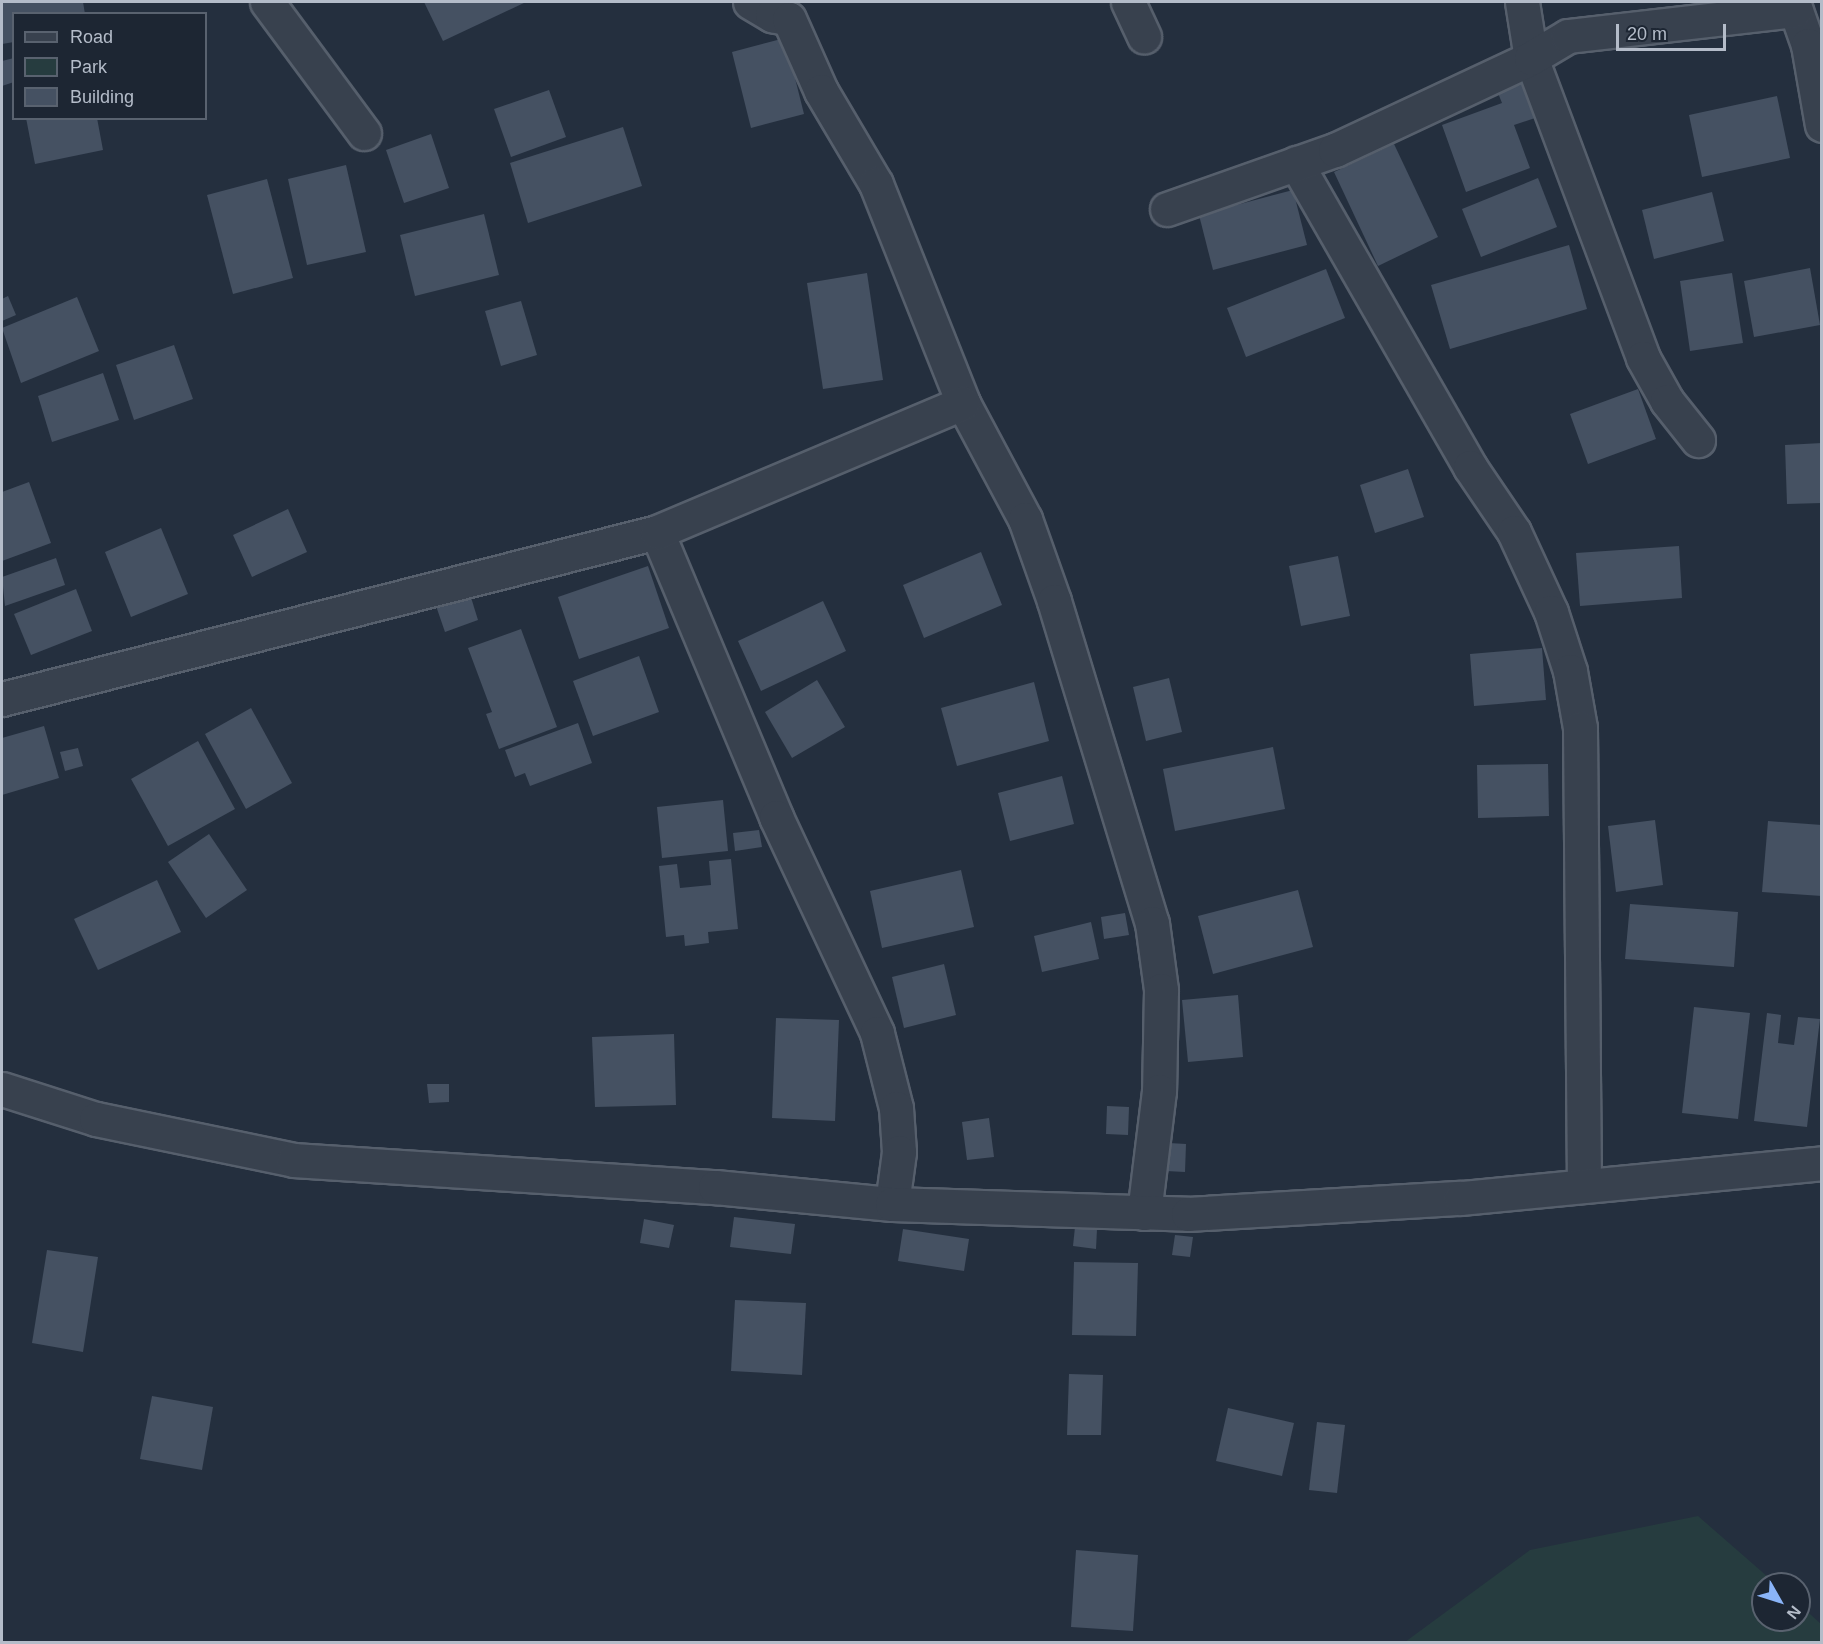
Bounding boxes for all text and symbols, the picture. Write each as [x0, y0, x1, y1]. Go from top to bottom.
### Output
legend [12, 12, 207, 120]
scale bar [1619, 12, 1728, 50]
text: 20 m [1627, 24, 1667, 44]
text: Road [70, 27, 113, 47]
text: Park [70, 57, 107, 77]
text: Building [70, 87, 134, 107]
north arrow [1751, 1572, 1811, 1632]
text: N [1784, 1603, 1804, 1622]

